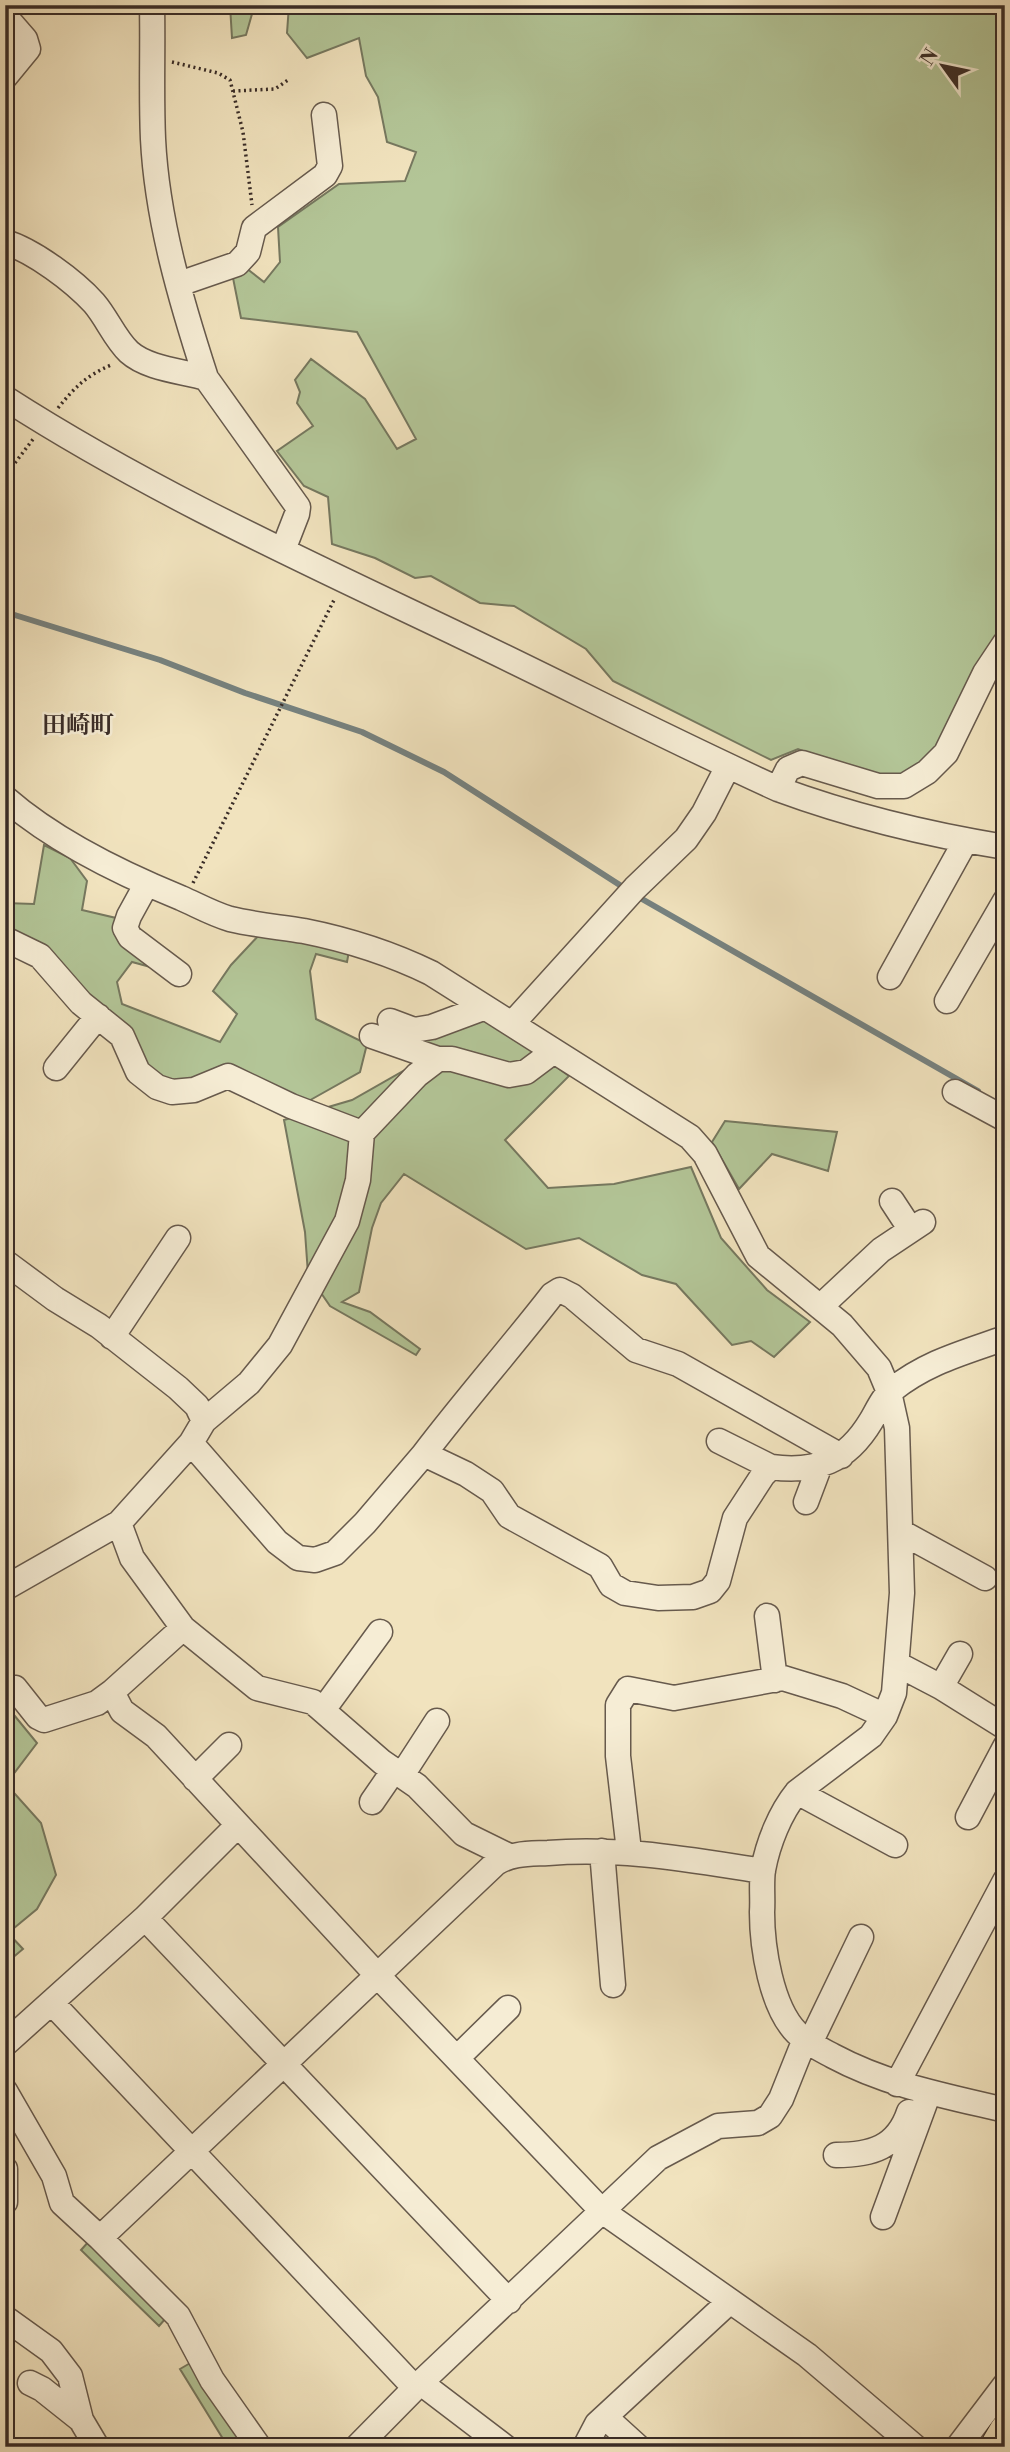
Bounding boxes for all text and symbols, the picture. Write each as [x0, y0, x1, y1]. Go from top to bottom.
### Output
north arrow [908, 32, 978, 102]
text: N [915, 44, 944, 70]
district label: 田崎町 [42, 711, 114, 741]

